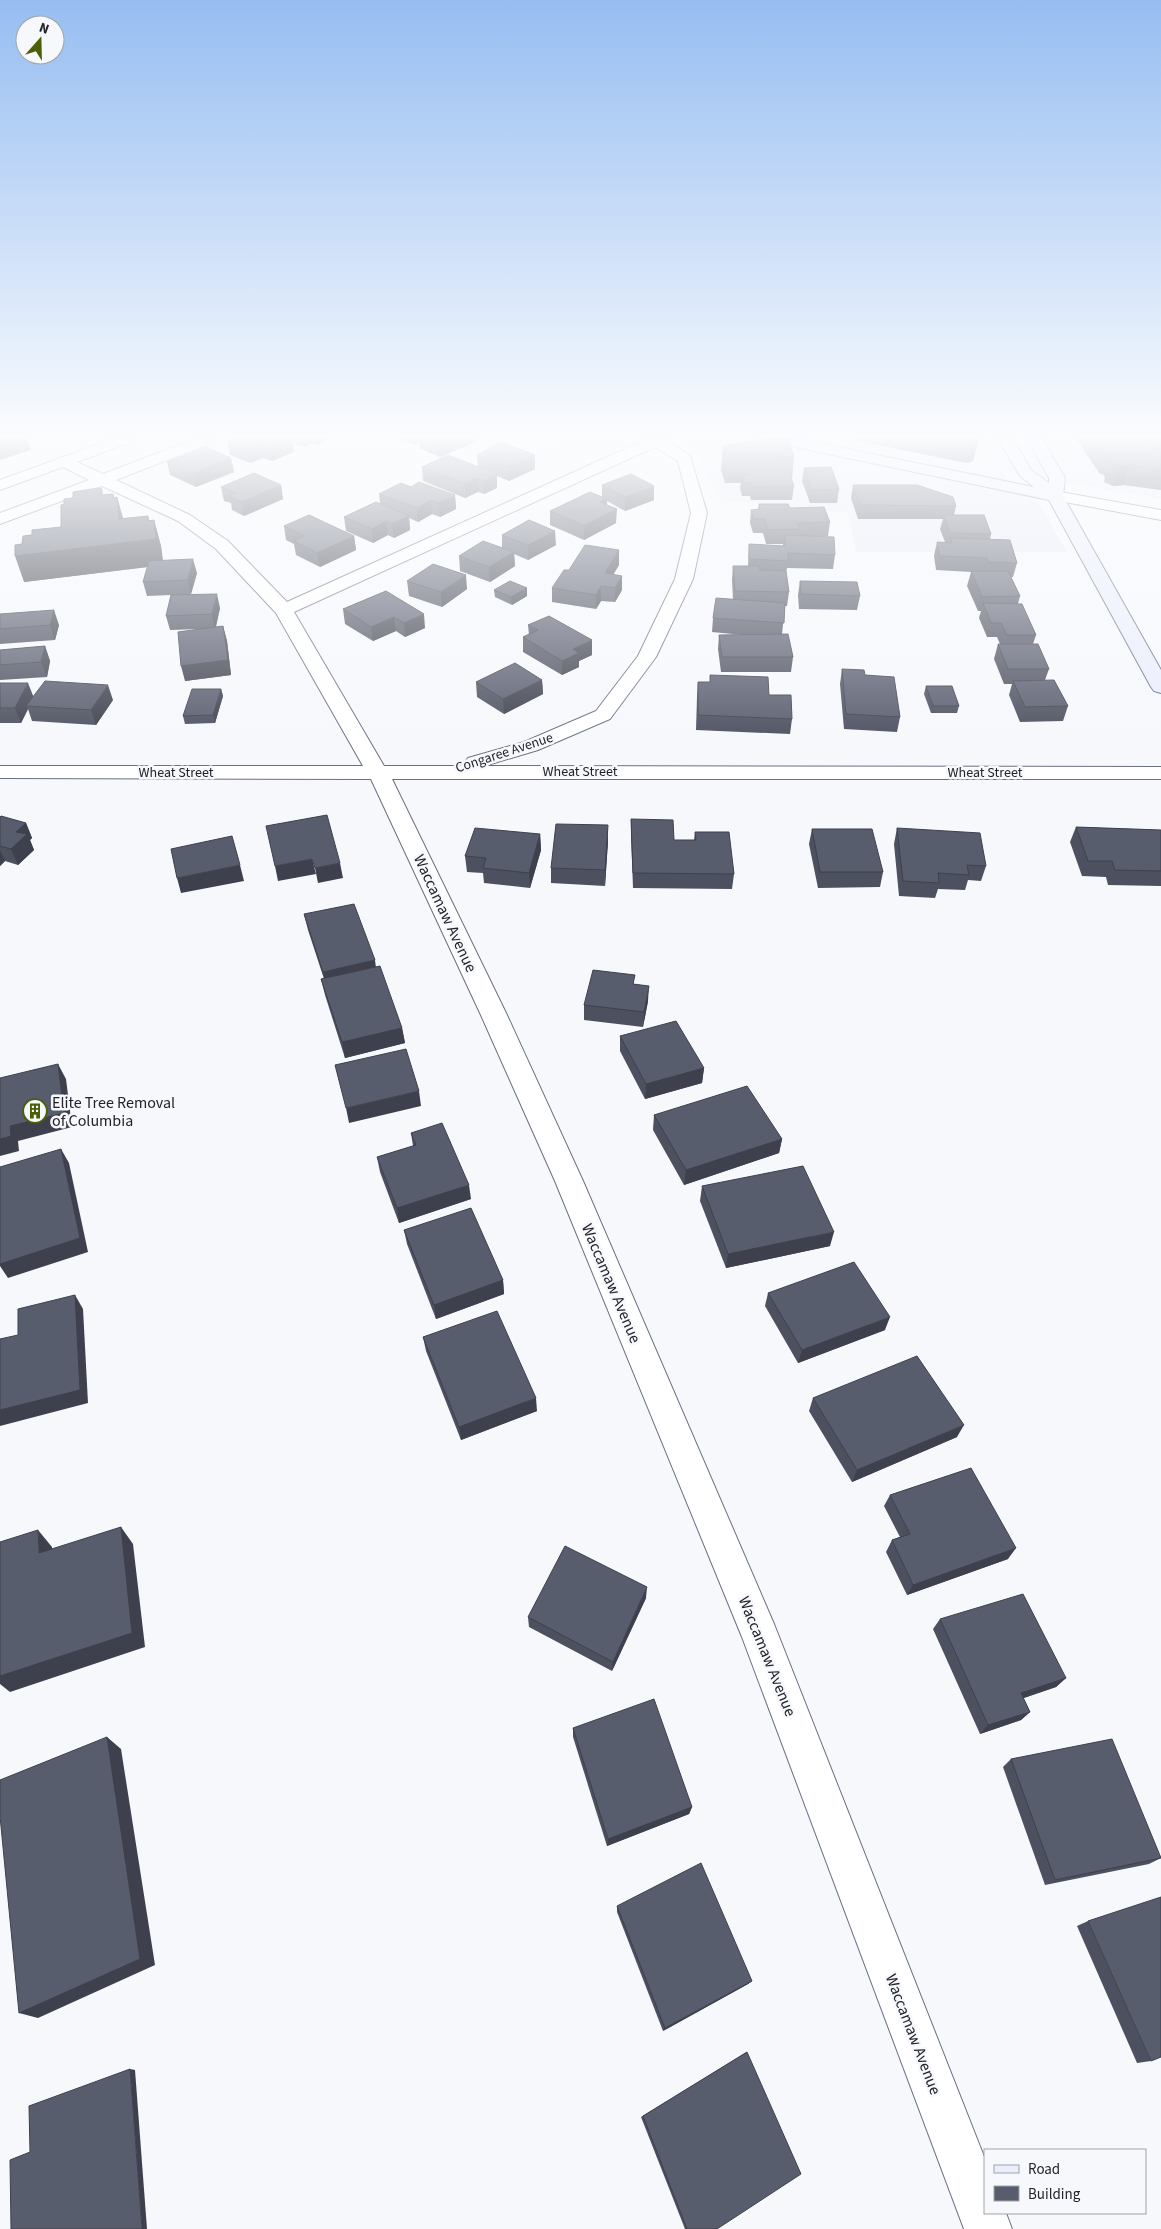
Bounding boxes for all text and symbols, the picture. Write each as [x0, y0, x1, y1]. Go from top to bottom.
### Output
north arrow [15, 15, 65, 65]
text: N [36, 18, 52, 40]
street label: Congaree Avenue [453, 728, 556, 778]
street label: Wheat Street [543, 762, 618, 782]
street label: Wheat Street [139, 763, 214, 783]
street label: Wheat Street [948, 763, 1023, 783]
street label: Waccamaw Avenue [408, 851, 482, 976]
place label: Elite Tree Removal of Columbia [52, 1092, 175, 1132]
building icon: Elite Tree Removal of Columbia [22, 1098, 48, 1124]
street label: Waccamaw Avenue [576, 1220, 646, 1347]
street label: Waccamaw Avenue [733, 1593, 801, 1720]
street label: Waccamaw Avenue [880, 1971, 946, 2098]
legend [984, 2149, 1146, 2214]
text: Road [1028, 2159, 1060, 2180]
text: Building [1028, 2184, 1081, 2205]

